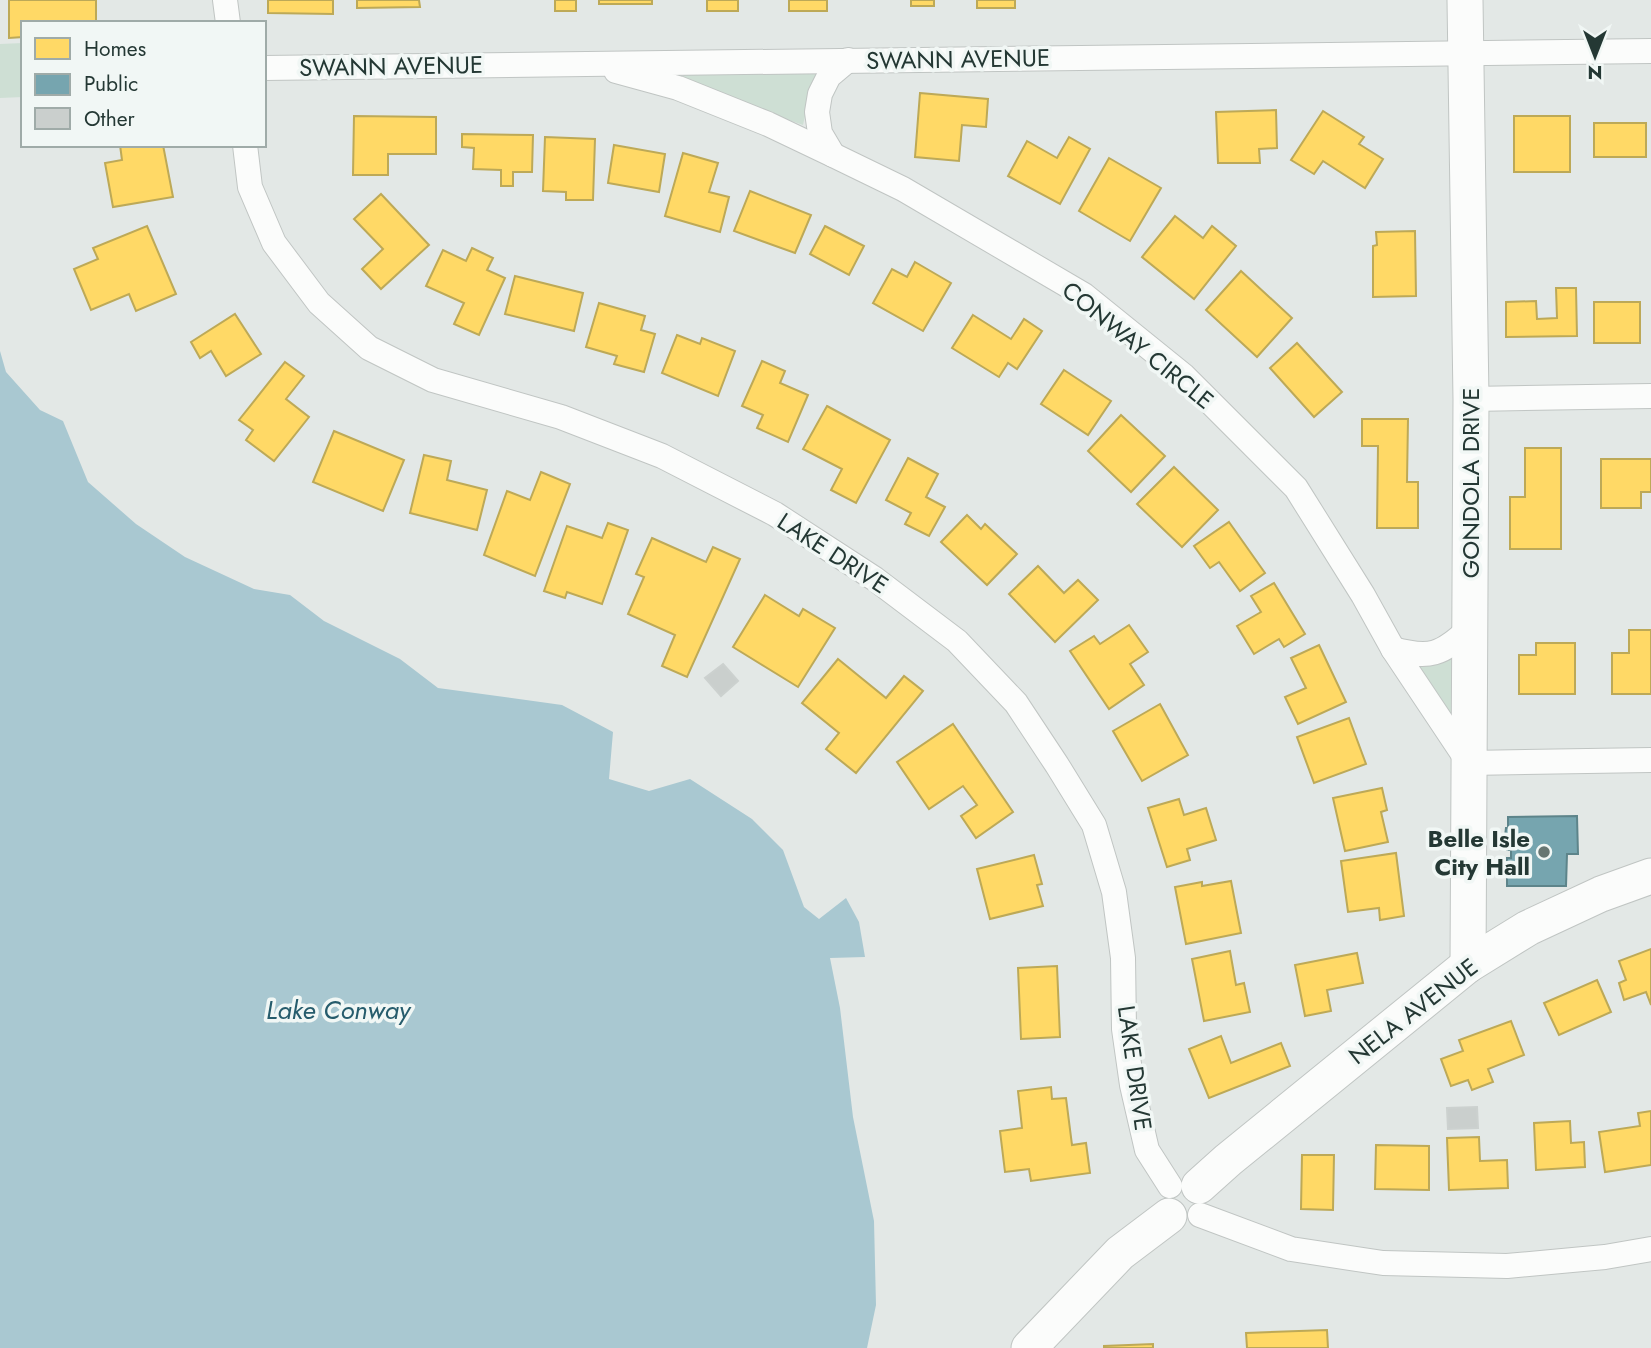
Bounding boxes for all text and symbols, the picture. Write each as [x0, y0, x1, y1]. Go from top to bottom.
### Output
legend [21, 21, 266, 147]
north arrow [1560, 21, 1630, 91]
text: Homes [84, 34, 146, 64]
street label: SWANN AVENUE [866, 40, 1050, 78]
street label: SWANN AVENUE [299, 47, 483, 85]
text: N [1587, 59, 1603, 86]
text: Public [84, 69, 138, 99]
text: Other [84, 104, 135, 134]
street label: CONWAY CIRCLE [1055, 273, 1221, 417]
street label: GONDOLA DRIVE [1453, 388, 1488, 578]
street label: LAKE DRIVE [771, 504, 895, 602]
place label: Belle Isle City Hall [1428, 821, 1530, 884]
marker: Belle Isle City Hall [1536, 844, 1552, 860]
street label: NELA AVENUE [1341, 949, 1485, 1073]
water label: Lake Conway [266, 991, 412, 1029]
street label: LAKE DRIVE [1109, 1003, 1161, 1133]

